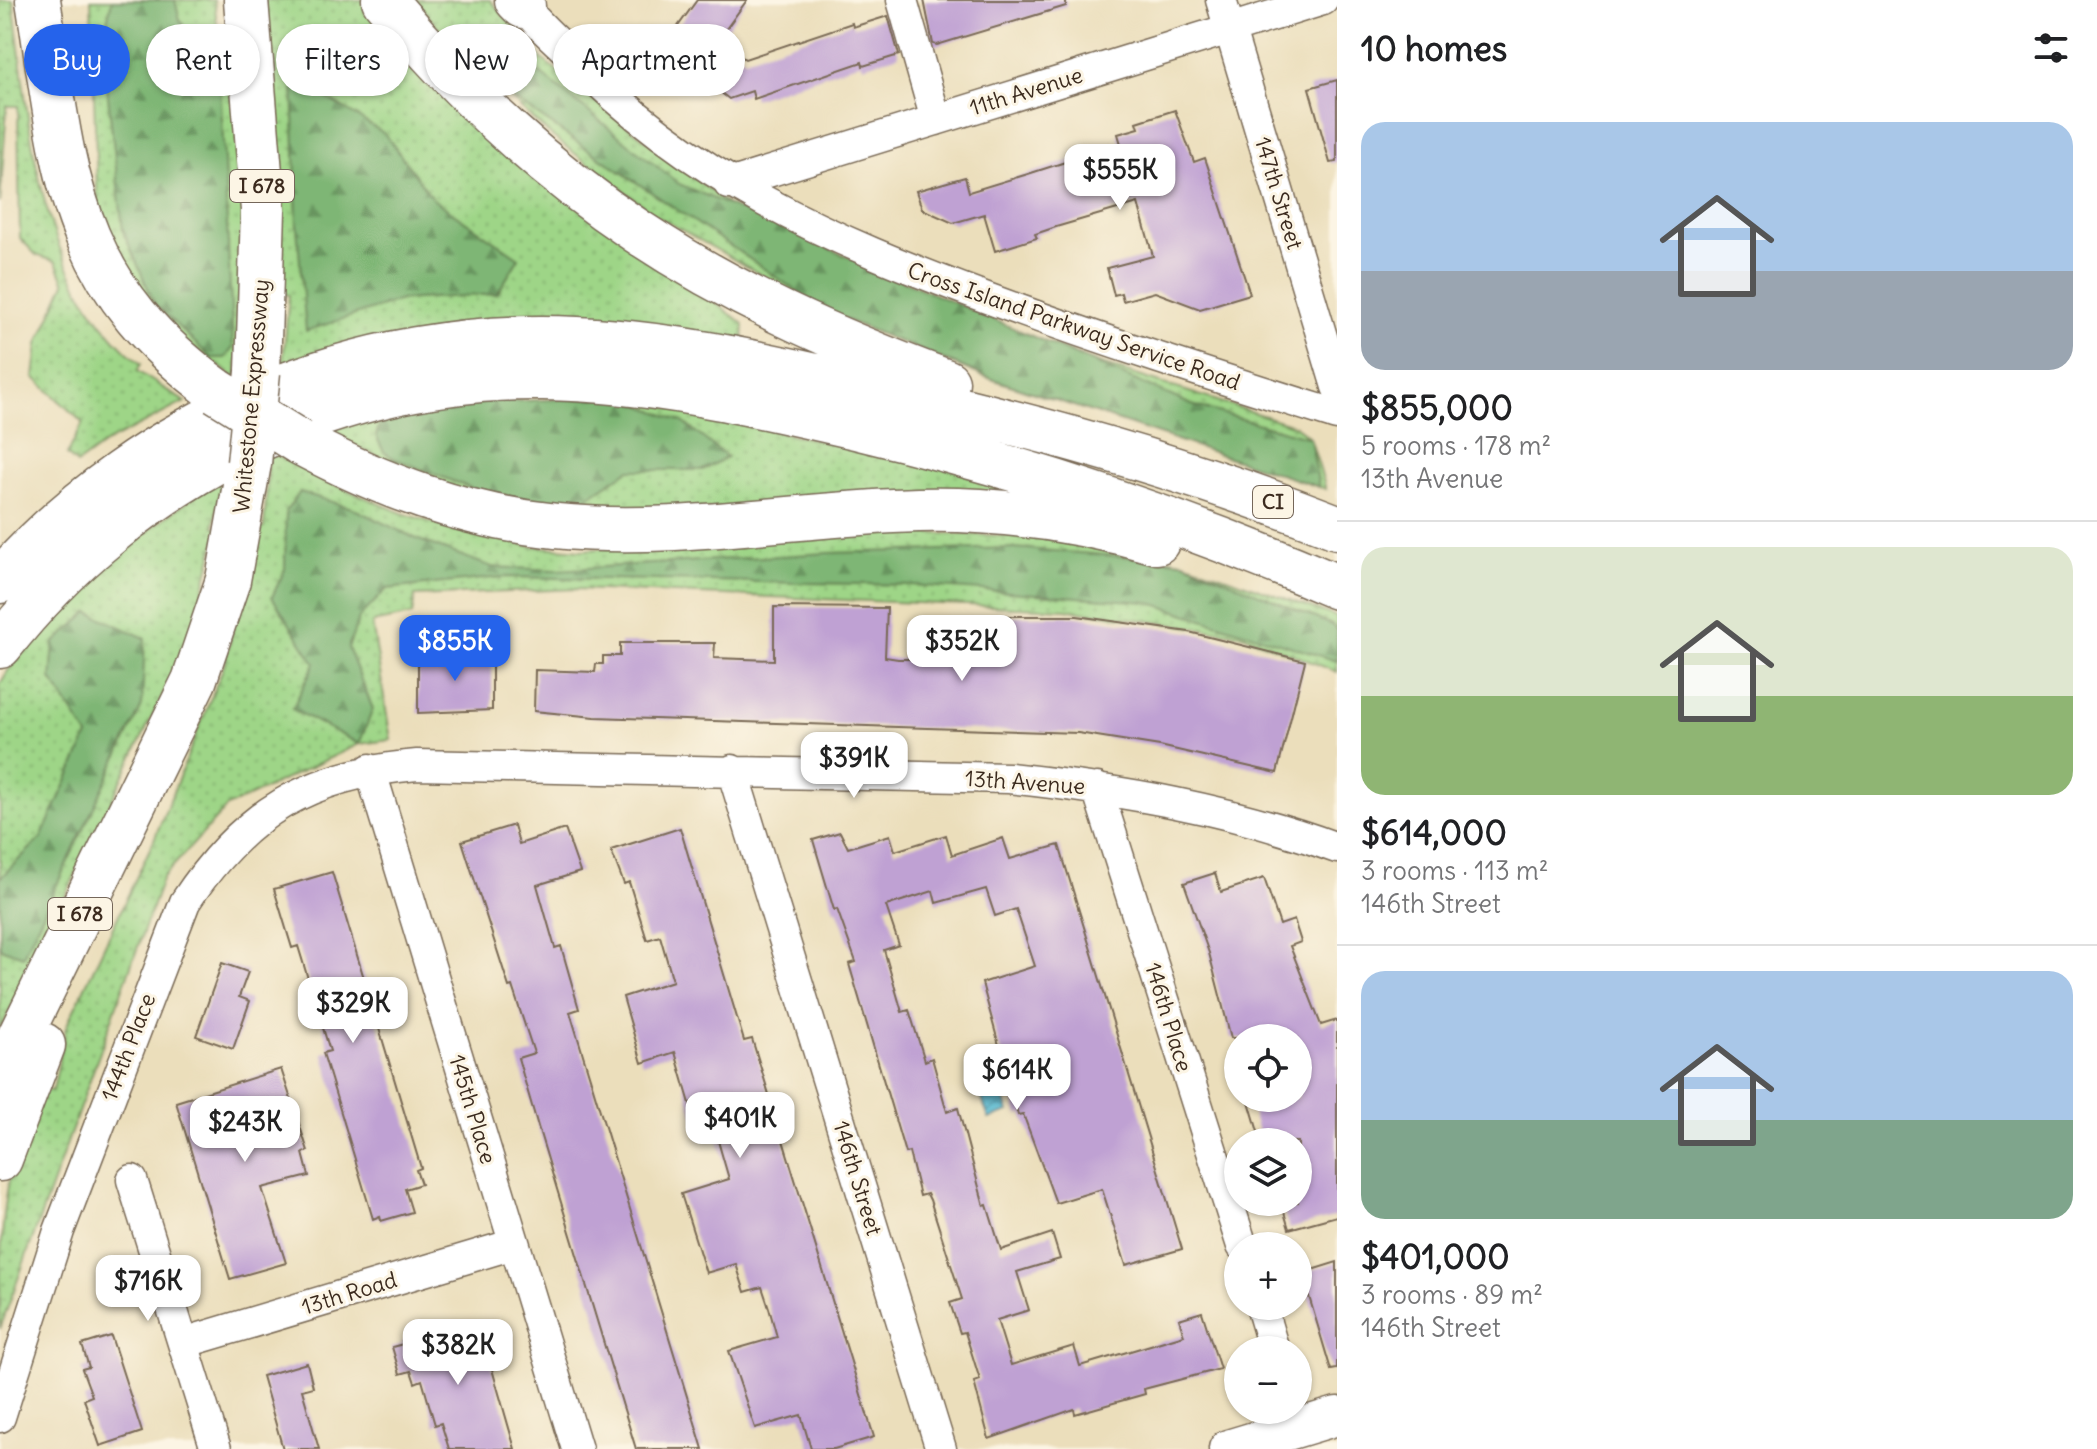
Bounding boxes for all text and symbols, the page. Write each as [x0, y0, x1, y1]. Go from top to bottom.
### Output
chip: Buy [24, 24, 130, 96]
chip: Rent [146, 24, 260, 96]
chip: Filters [276, 24, 409, 96]
chip: New [425, 24, 537, 96]
chip: Apartment [553, 24, 745, 96]
icon: filters [2029, 26, 2073, 70]
text: 10 homes [1361, 27, 1507, 70]
street label: 11th Avenue [966, 61, 1086, 121]
street label: 147th Street [1249, 133, 1309, 253]
pin: $555K [1064, 144, 1176, 212]
text: $555K [1082, 153, 1158, 186]
road number: I 678 [230, 170, 294, 202]
icon: home [1645, 174, 1789, 318]
street label: Cross Island Parkway Service Road [904, 256, 1244, 396]
street label: Whitestone Expressway [227, 278, 275, 514]
text: $855,000 [1361, 386, 1513, 429]
text: 5 rooms · 178 m² [1361, 429, 1551, 462]
text: 13th Avenue [1361, 462, 1503, 495]
road number: CI [1253, 486, 1293, 518]
icon: home [1645, 599, 1789, 743]
pin: $855K [399, 615, 511, 683]
pin: $352K [906, 615, 1018, 683]
text: $855K [417, 624, 493, 657]
text: $352K [925, 624, 999, 657]
pin: $391K [798, 732, 910, 800]
text: $391K [819, 741, 889, 774]
street label: 13th Avenue [964, 764, 1086, 800]
text: $614,000 [1361, 811, 1507, 854]
text: 3 rooms · 113 m² [1361, 854, 1548, 887]
text: 146th Street [1361, 887, 1501, 920]
road number: I 678 [48, 898, 112, 930]
street label: 146th Place [1139, 959, 1199, 1075]
pin: $329K [297, 977, 409, 1045]
text: $329K [316, 986, 390, 1019]
street label: 144th Place [95, 989, 161, 1105]
icon: home [1645, 1023, 1789, 1167]
map controls [1224, 1024, 1312, 1424]
button: locate [1224, 1024, 1312, 1112]
pin: $614K [961, 1044, 1073, 1112]
street label: 145th Place [443, 1051, 503, 1167]
text: $614K [982, 1053, 1052, 1086]
pin: $401K [684, 1092, 796, 1160]
pin: $243K [189, 1096, 301, 1164]
text: $401K [704, 1101, 776, 1134]
text: $243K [208, 1105, 282, 1138]
street label: 146th Street [827, 1117, 889, 1239]
button: layers [1224, 1128, 1312, 1216]
button: + [1224, 1232, 1312, 1320]
text: $401,000 [1361, 1235, 1510, 1278]
pin: $716K [92, 1255, 204, 1323]
text: $716K [114, 1264, 182, 1297]
street label: 13th Road [298, 1265, 400, 1321]
text: 3 rooms · 89 m² [1361, 1278, 1543, 1311]
text: 146th Street [1361, 1311, 1501, 1344]
pin: $382K [402, 1319, 514, 1387]
text: $382K [421, 1328, 495, 1361]
button: − [1224, 1336, 1312, 1424]

